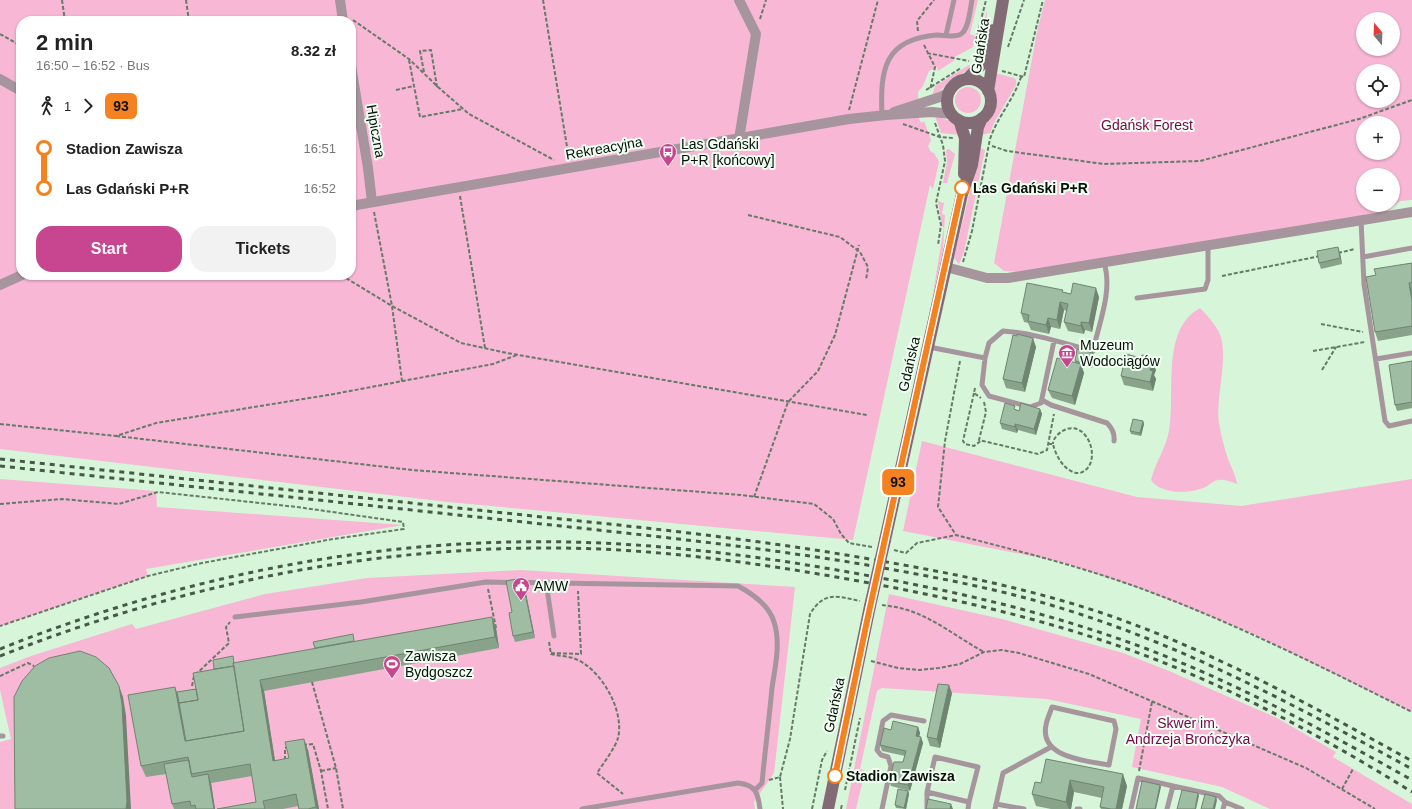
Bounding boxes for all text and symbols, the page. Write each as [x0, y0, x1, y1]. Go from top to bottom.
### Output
north arrow [1356, 12, 1400, 56]
map controls [1356, 12, 1400, 212]
street label: Gdańska [968, 17, 992, 75]
text: 2 min [36, 30, 93, 55]
text: 8.32 zł [291, 42, 336, 59]
text: 16:50 – 16:52 · Bus [36, 58, 149, 73]
button: locate [1356, 64, 1400, 108]
icon: walk [36, 95, 58, 117]
icon: forward [77, 95, 99, 117]
text: 93 [113, 98, 129, 114]
text: 1 [64, 99, 71, 114]
street label: Hipiczna [363, 103, 389, 159]
button: + [1356, 116, 1400, 160]
park label: Gdańsk Forest [1101, 117, 1193, 133]
street label: Rekreacyjna [564, 133, 644, 163]
place label: Las Gdański P+R [końcowy] [681, 136, 775, 168]
text: Stadion Zawisza [66, 140, 183, 157]
text: 16:51 [303, 141, 336, 156]
bus stop icon: Las Gdański P+R [końcowy] [658, 142, 678, 167]
button: − [1356, 168, 1400, 212]
text: Las Gdański P+R [66, 180, 189, 197]
marker: Las Gdański P+R [954, 180, 970, 196]
place label: Las Gdański P+R [973, 180, 1088, 196]
text: 16:52 [303, 181, 336, 196]
button: Start [36, 226, 182, 272]
button: Tickets [190, 226, 336, 272]
street label: Gdańska [895, 335, 923, 393]
place label: Muzeum Wodociągów [1080, 337, 1161, 369]
museum icon: Muzeum Wodociągów [1057, 343, 1077, 368]
line badge: 93 [880, 469, 916, 495]
text: 93 [890, 474, 906, 490]
public building icon: AMW [511, 576, 531, 601]
place label: AMW [534, 578, 569, 594]
place label: Zawisza Bydgoszcz [405, 648, 473, 680]
sports icon: Zawisza Bydgoszcz [382, 654, 402, 679]
street label: Gdańska [820, 676, 848, 734]
park label: Skwer im. Andrzeja Brończyka [1126, 715, 1250, 747]
marker: Stadion Zawisza [827, 768, 843, 784]
place label: Stadion Zawisza [846, 768, 955, 784]

